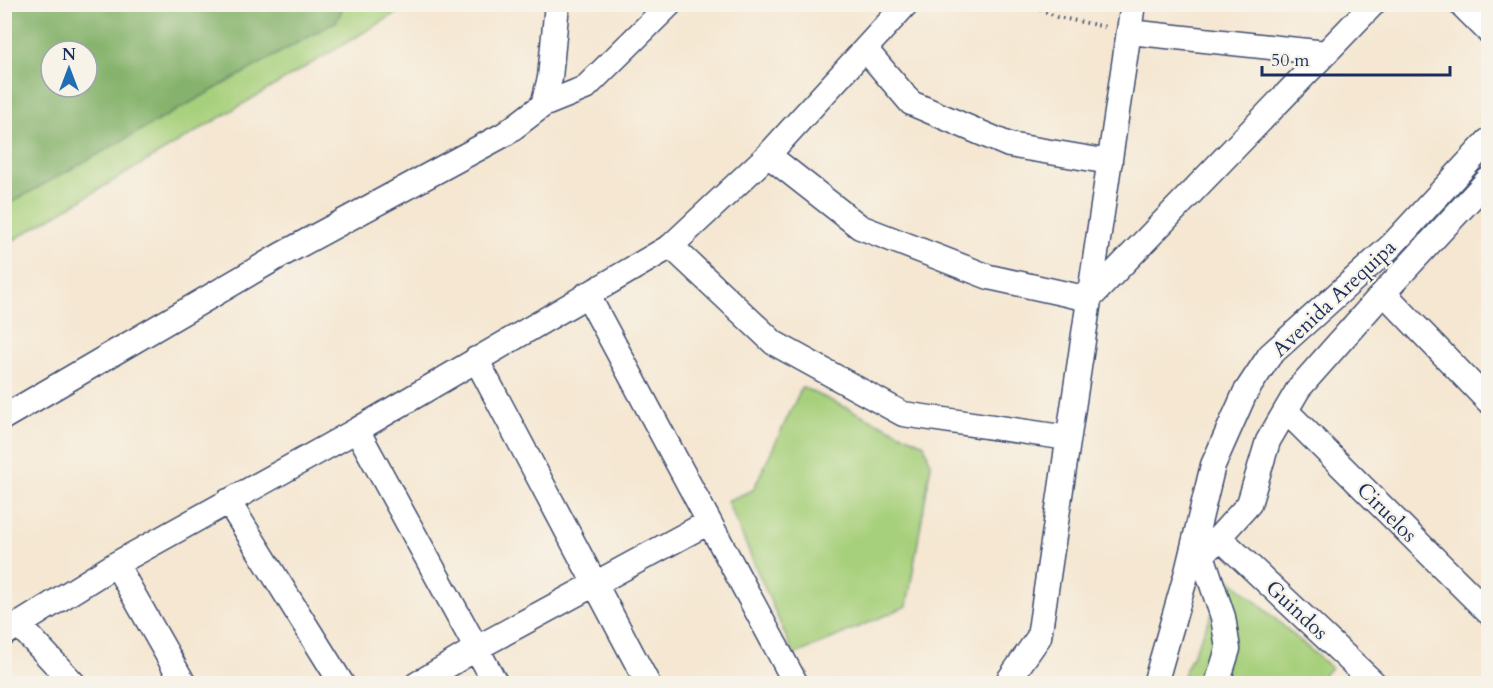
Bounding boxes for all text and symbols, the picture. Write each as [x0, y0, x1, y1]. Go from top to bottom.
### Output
north arrow [39, 39, 99, 99]
scale bar [1262, 39, 1450, 77]
text: N [62, 44, 76, 66]
text: 50 m [1271, 48, 1310, 73]
street label: Avenida Arequipa [1266, 233, 1403, 363]
street label: Ciruelos [1350, 476, 1423, 549]
street label: Guindos [1259, 574, 1334, 647]

